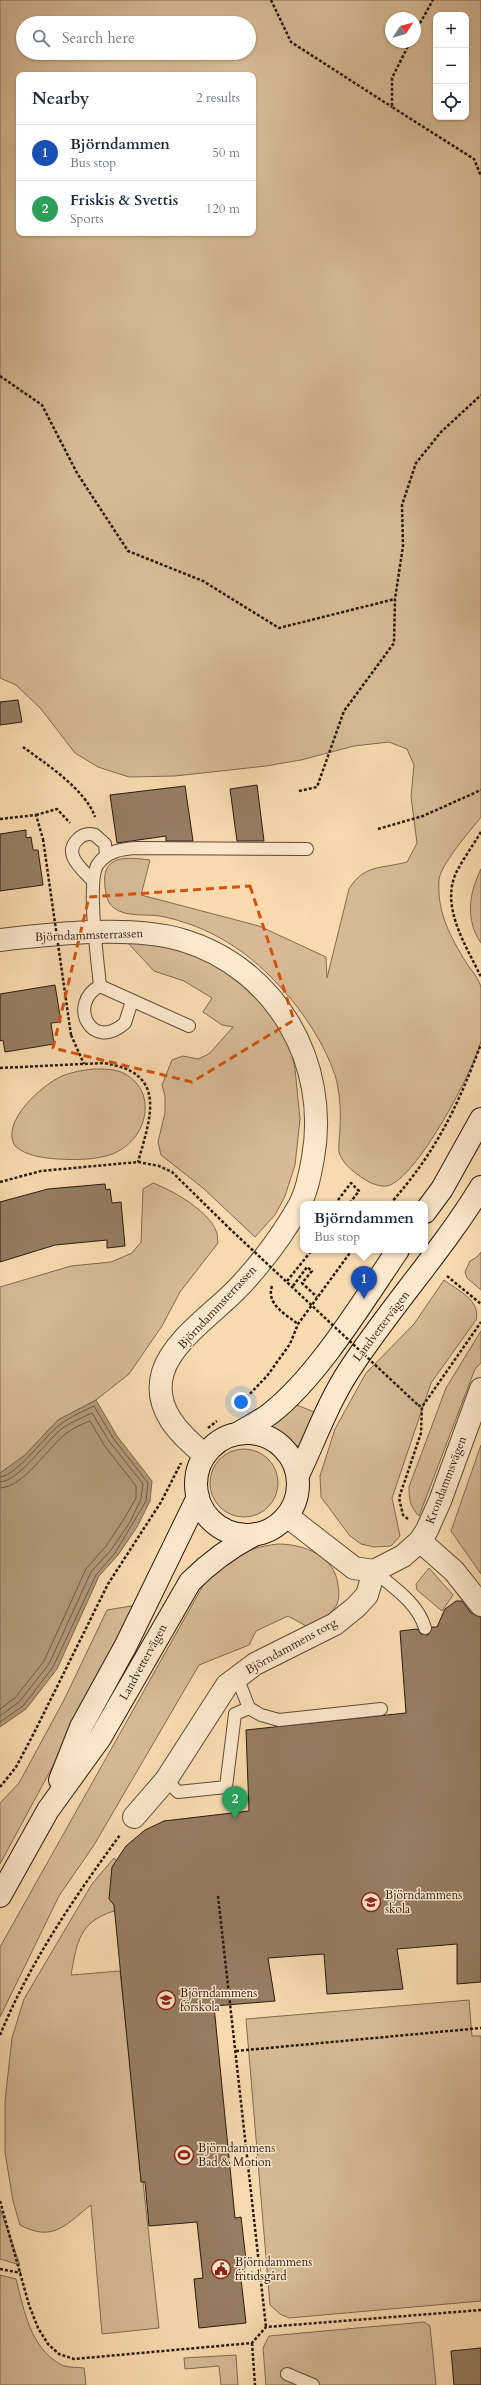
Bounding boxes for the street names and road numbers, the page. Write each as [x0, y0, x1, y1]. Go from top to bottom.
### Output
street label: Björndammsterrassen [34, 925, 144, 945]
street label: Björndammsterrassen [174, 1262, 260, 1352]
street label: Landvettervägen [349, 1287, 413, 1365]
street label: Krondammsvägen [422, 1434, 470, 1526]
street label: Björndammens torg [243, 1614, 340, 1678]
street label: Landvettervägen [115, 1621, 171, 1703]

